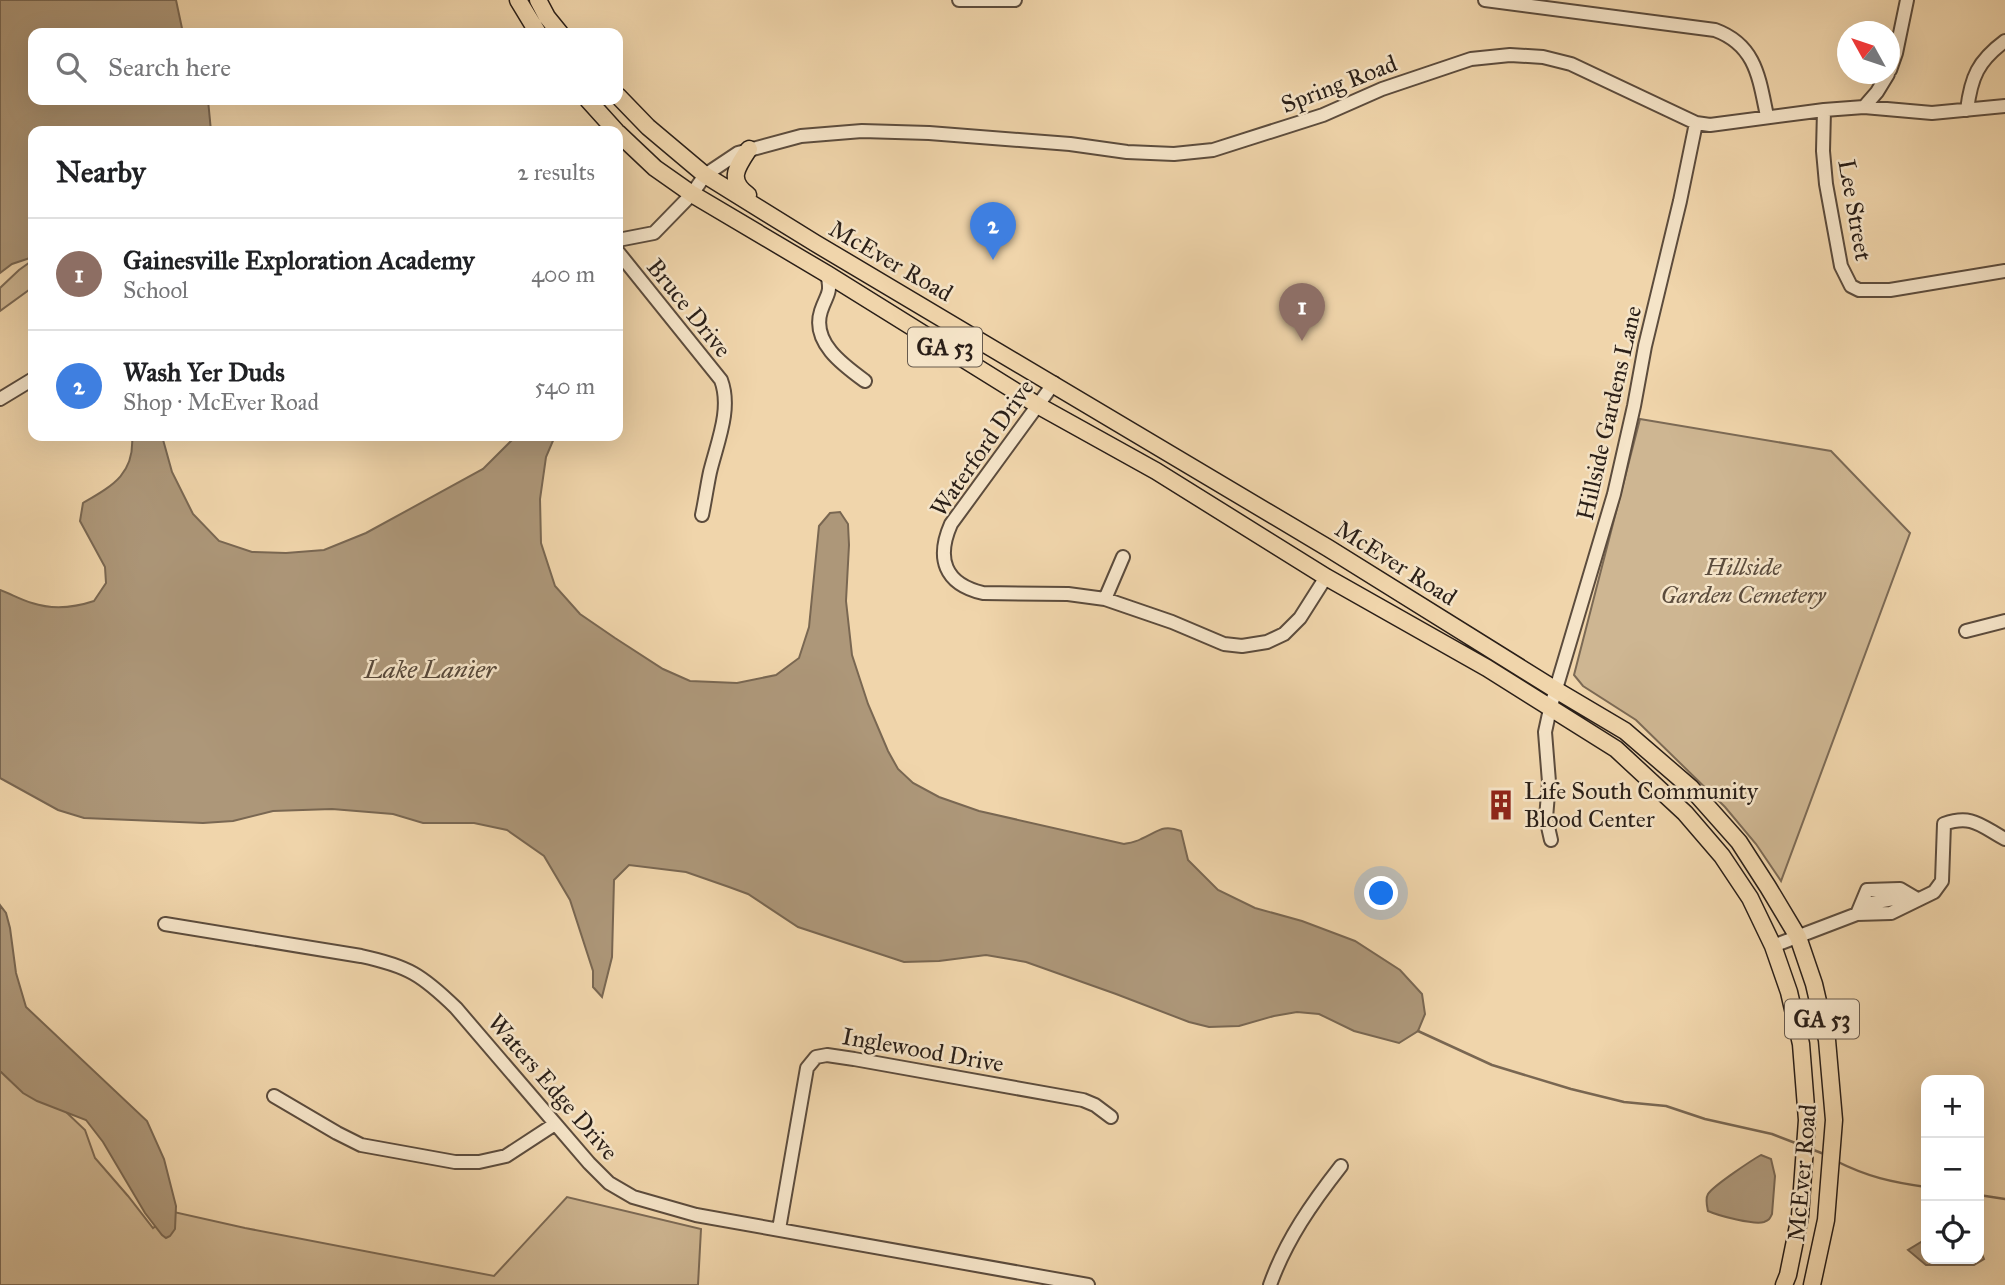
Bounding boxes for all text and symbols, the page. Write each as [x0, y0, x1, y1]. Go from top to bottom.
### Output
north arrow [1837, 21, 1900, 84]
search box [28, 28, 623, 105]
icon: search [52, 48, 90, 86]
street label: Spring Road [1277, 48, 1401, 120]
text: Search here [108, 51, 231, 83]
text: Nearby [56, 154, 146, 190]
street label: Lee Street [1831, 157, 1879, 264]
text: 2 results [517, 158, 595, 186]
pin: 2 [970, 202, 1016, 260]
street label: McEver Road [824, 214, 958, 308]
text: Gainesville Exploration Academy [123, 244, 475, 276]
street label: Bruce Drive [640, 253, 738, 363]
text: 1 [74, 260, 84, 288]
text: 400 m [531, 260, 595, 288]
text: School [123, 276, 188, 304]
pin: 1 [1279, 283, 1325, 341]
street label: Hillside Gardens Lane [1570, 303, 1648, 523]
road number: GA 53 [908, 328, 982, 366]
text: Wash Yer Duds [123, 356, 285, 388]
text: 2 [73, 372, 85, 400]
text: 540 m [534, 372, 595, 400]
street label: Waterford Drive [924, 373, 1040, 523]
text: Shop · McEver Road [123, 388, 319, 416]
street label: McEver Road [1330, 514, 1462, 612]
park label: Hillside Garden Cemetery [1660, 552, 1827, 610]
water label: Lake Lanier [363, 653, 497, 685]
place label: Life South Community Blood Center [1524, 776, 1759, 834]
building icon: Life South Community Blood Center [1484, 788, 1518, 822]
your location [1364, 876, 1398, 910]
road number: GA 53 [1785, 1000, 1859, 1038]
street label: Waters Edge Drive [481, 1008, 625, 1166]
street label: Inglewood Drive [840, 1021, 1006, 1079]
map controls [1921, 1075, 1984, 1264]
button: + [1921, 1075, 1984, 1138]
street label: McEver Road [1781, 1103, 1823, 1243]
button: − [1921, 1138, 1984, 1201]
button: locate [1921, 1201, 1984, 1264]

